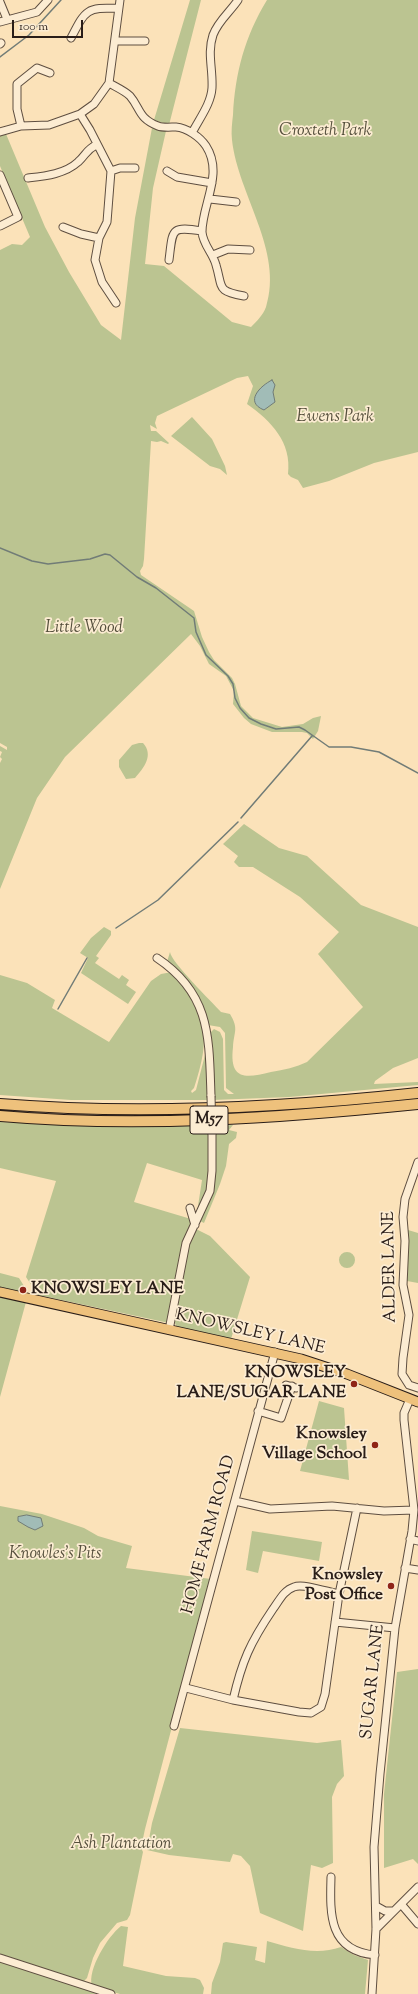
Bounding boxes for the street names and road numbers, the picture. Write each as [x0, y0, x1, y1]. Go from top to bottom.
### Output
road number: M57 [190, 1106, 228, 1134]
street label: ALDER LANE [380, 1211, 402, 1323]
street label: KNOWSLEY LANE [173, 1306, 327, 1360]
street label: HOME FARM ROAD [179, 1453, 241, 1617]
street label: SUGAR LANE [358, 1624, 390, 1740]

